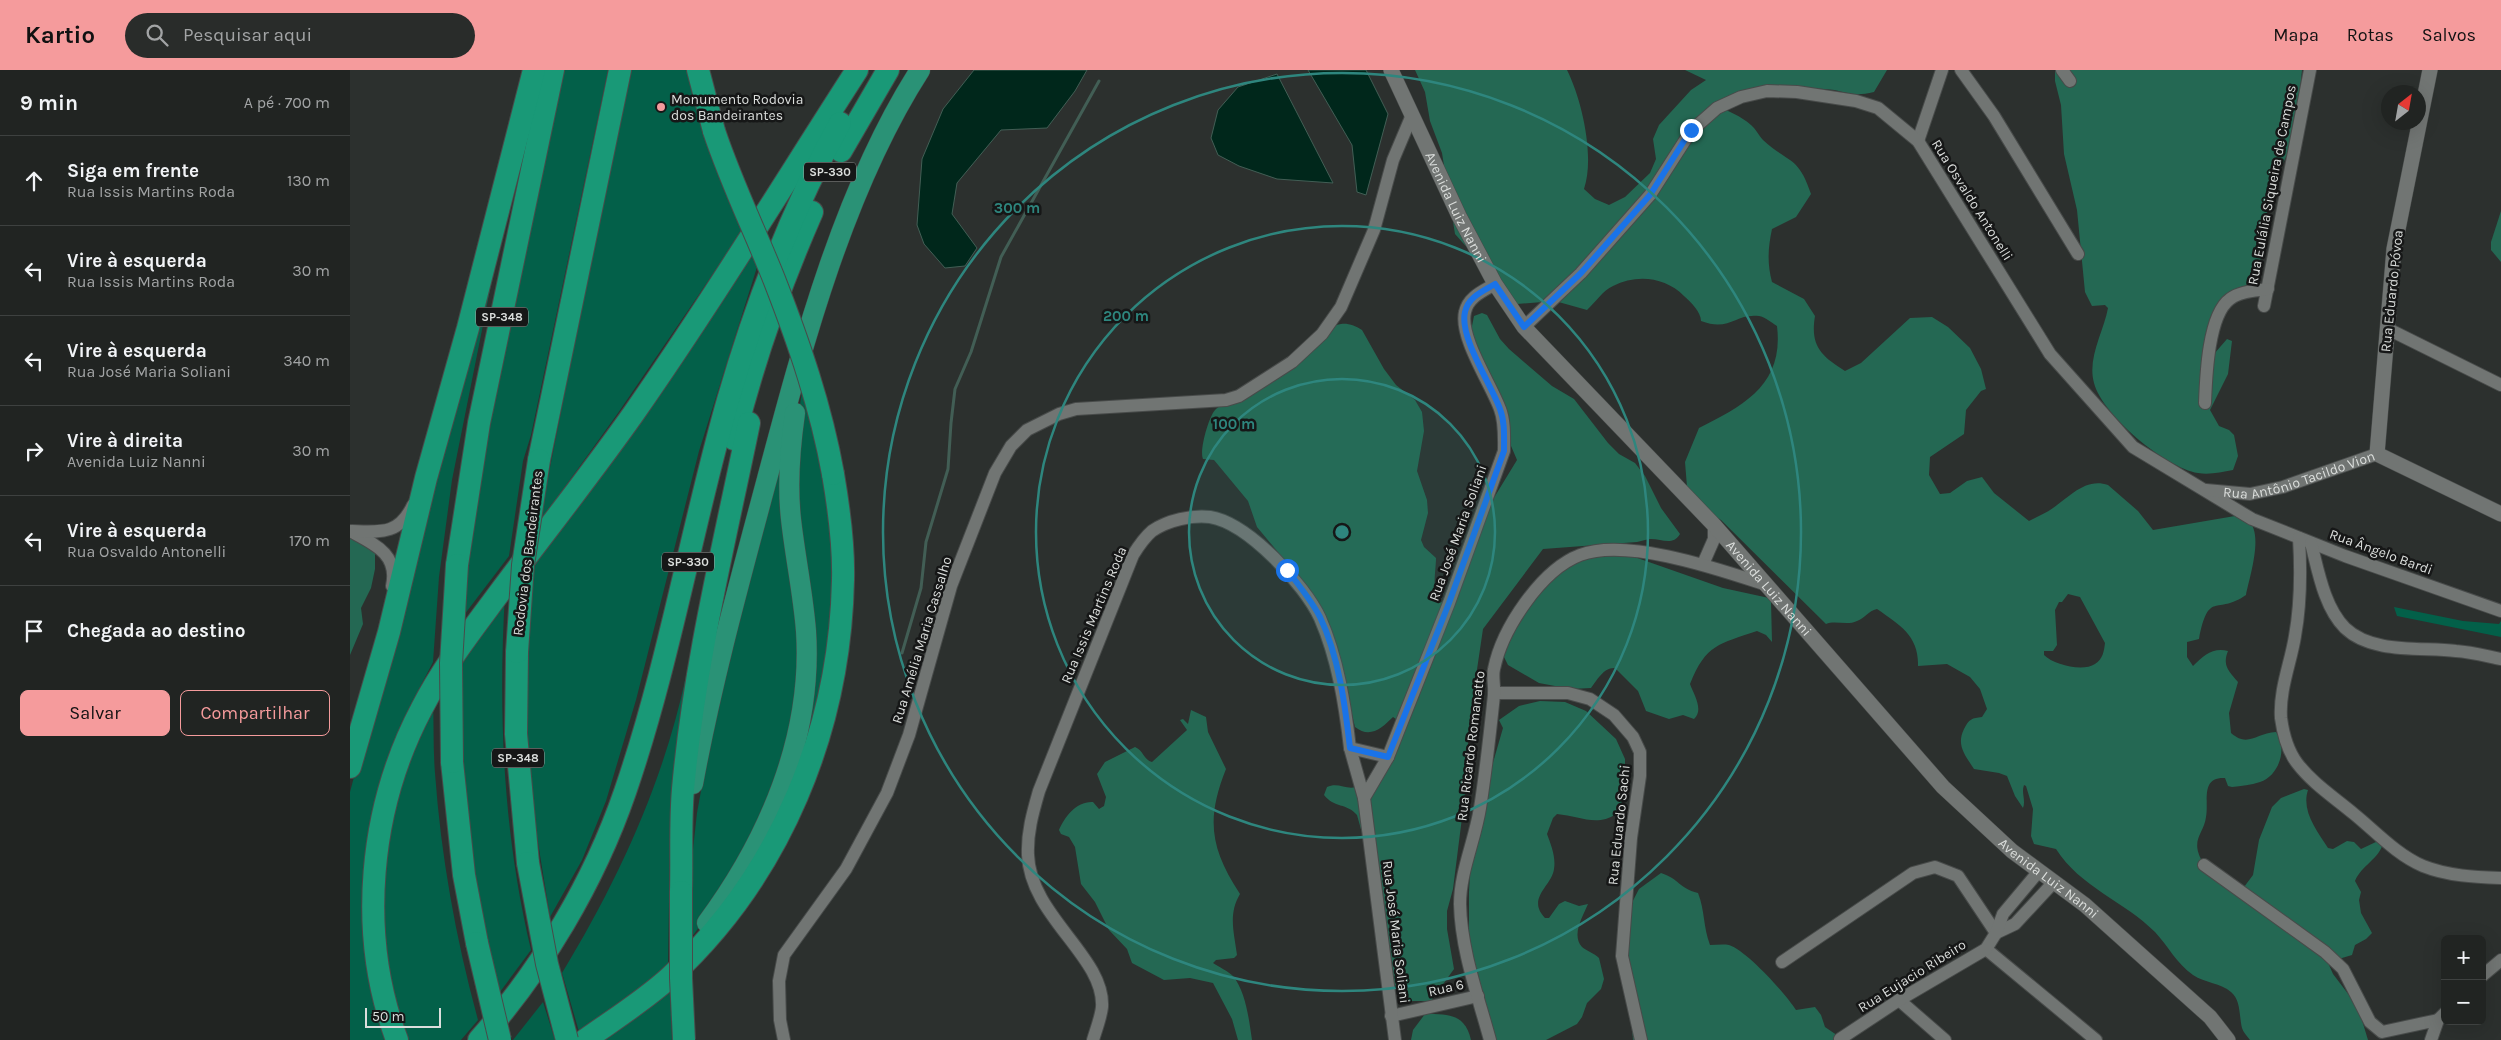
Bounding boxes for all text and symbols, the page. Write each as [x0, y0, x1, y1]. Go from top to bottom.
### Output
search box [125, 13, 475, 58]
text: Kartio [25, 21, 95, 49]
icon: search [143, 21, 171, 49]
text: Pesquisar aqui [183, 24, 312, 46]
text: Mapa [2273, 24, 2319, 46]
text: Rotas [2347, 24, 2394, 46]
text: Salvos [2422, 24, 2476, 46]
street label: Rua Eulália Siqueira de Campos [2244, 84, 2300, 286]
north arrow [2381, 85, 2426, 130]
text: 9 min [20, 91, 78, 115]
place label: Monumento Rodovia dos Bandeirantes [671, 91, 804, 124]
text: A pé · 700 m [244, 93, 330, 112]
marker: Monumento Rodovia dos Bandeirantes [655, 101, 667, 113]
route end [1680, 119, 1703, 142]
street label: Rua Osvaldo Antonelli [1928, 136, 2016, 264]
street label: Avenida Luiz Nanni [1422, 149, 1491, 266]
text: Siga em frente [67, 160, 199, 182]
road number: SP-330 [804, 162, 856, 181]
icon: ahead [20, 167, 48, 195]
text: 130 m [287, 171, 330, 190]
text: Rua Issis Martins Roda [67, 182, 235, 201]
text: 300 m [994, 199, 1040, 217]
street label: Rua Eduardo Póvoa [2377, 229, 2407, 353]
text: Vire à esquerda [67, 250, 207, 272]
icon: left [20, 257, 48, 285]
text: 30 m [292, 261, 330, 280]
text: Rua Issis Martins Roda [67, 272, 235, 291]
text: 200 m [1103, 307, 1149, 325]
road number: SP-348 [476, 308, 528, 326]
text: Vire à esquerda [67, 340, 207, 362]
icon: left [20, 347, 48, 375]
text: 340 m [283, 351, 330, 370]
text: Rua José Maria Soliani [67, 362, 231, 381]
text: 100 m [1213, 415, 1255, 433]
text: Vire à direita [67, 430, 183, 452]
icon: right [20, 437, 48, 465]
text: 30 m [292, 441, 330, 460]
street label: Rua Antônio Tacildo Vion [2222, 447, 2377, 503]
text: Avenida Luiz Nanni [67, 452, 206, 471]
street label: Rua José Maria Soliani [1425, 463, 1491, 603]
street label: Rodovia dos Bandeirantes [509, 469, 547, 637]
text: Vire à esquerda [67, 520, 207, 542]
centre of rings [1333, 523, 1351, 541]
street label: Rua Ângelo Bardi [2327, 525, 2435, 579]
icon: left [20, 527, 48, 555]
text: 170 m [289, 531, 330, 550]
street label: Avenida Luiz Nanni [1723, 537, 1816, 639]
text: Rua Osvaldo Antonelli [67, 542, 226, 561]
street label: Rua Issis Martins Roda [1057, 544, 1131, 686]
road number: SP-330 [662, 552, 714, 572]
street label: Rua Amélia Maria Cassalho [888, 554, 956, 726]
route start [1276, 559, 1299, 582]
icon: arrive [20, 617, 48, 645]
text: Chegada ao destino [67, 620, 245, 642]
street label: Rua Ricardo Romanatto [1453, 670, 1489, 822]
button: Salvar [20, 690, 170, 736]
button: Compartilhar [180, 690, 330, 736]
road number: SP-348 [492, 748, 544, 768]
street label: Rua Eduardo Sachi [1604, 764, 1634, 886]
street label: Avenida Luiz Nanni [1995, 834, 2102, 922]
street label: Rua José Maria Soliani [1379, 860, 1413, 1004]
map controls [2441, 935, 2486, 1025]
button: + [2441, 935, 2486, 980]
street label: Rua Eujacio Ribeiro [1855, 936, 1969, 1016]
street label: Rua 6 [1426, 976, 1466, 1000]
button: − [2441, 980, 2486, 1025]
scale bar [365, 1005, 441, 1028]
text: 50 m [372, 1008, 405, 1025]

